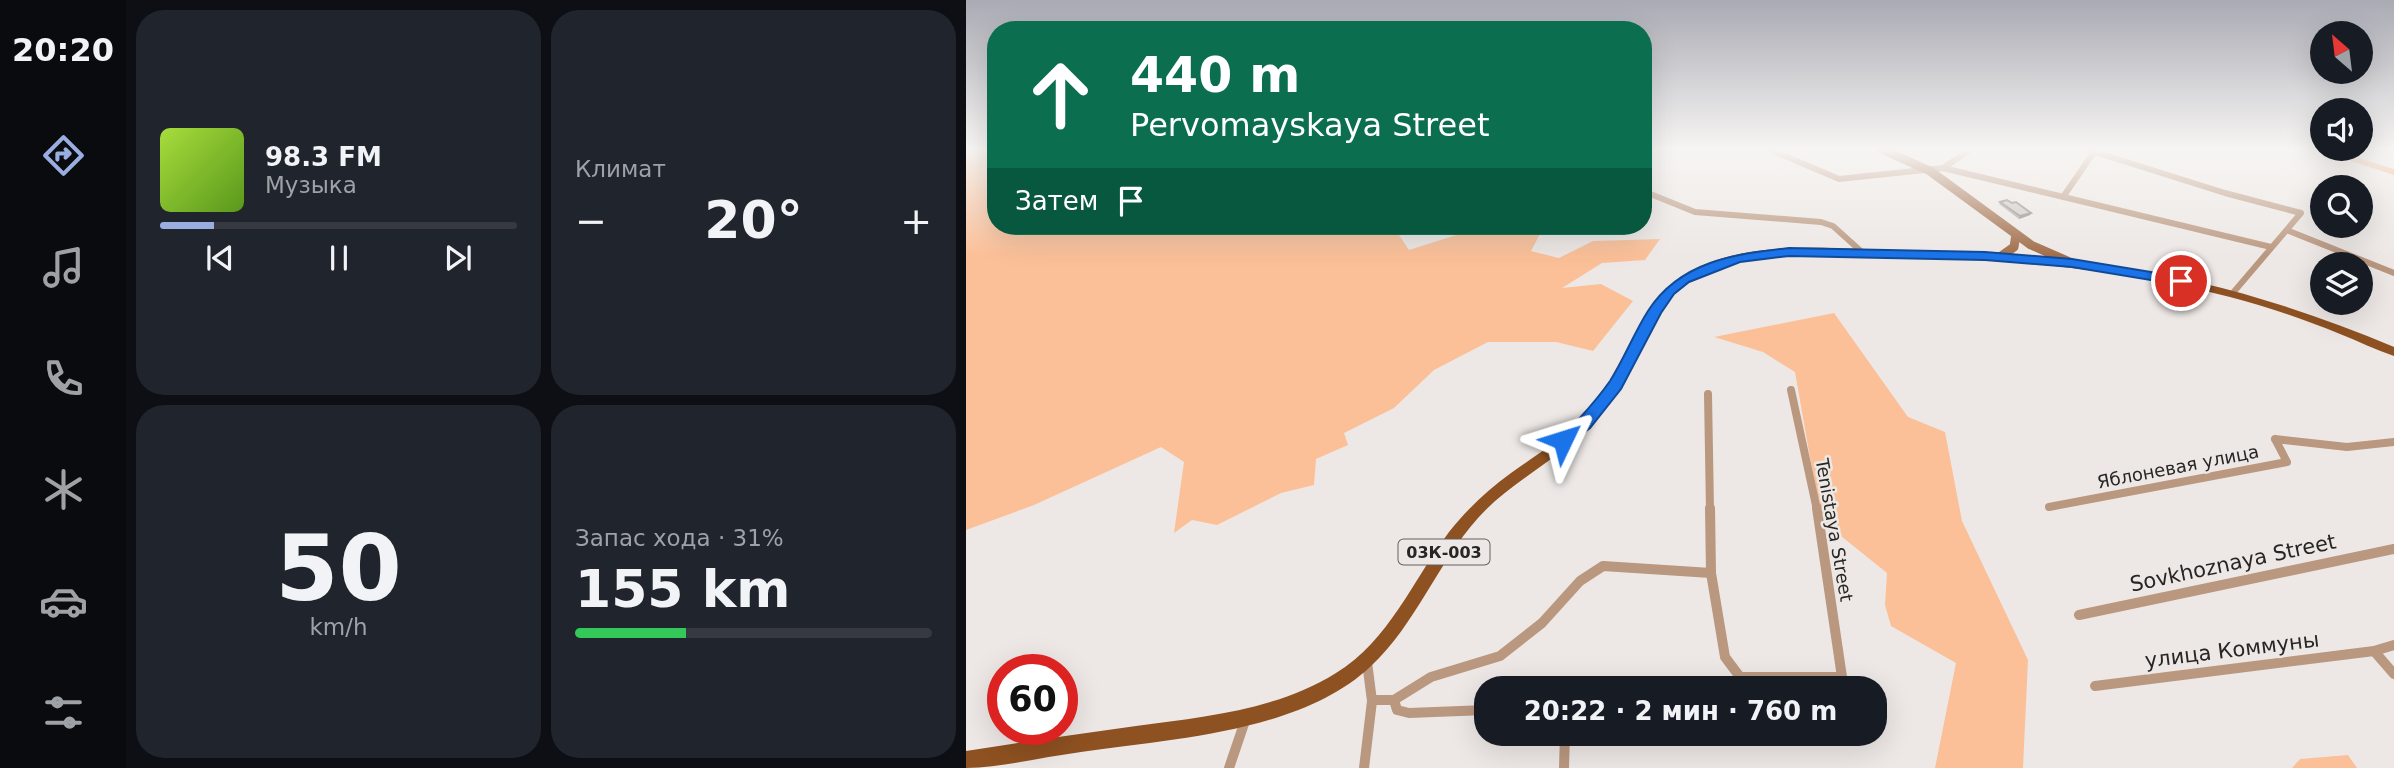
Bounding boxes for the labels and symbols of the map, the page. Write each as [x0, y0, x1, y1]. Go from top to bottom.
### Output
north arrow [2310, 21, 2373, 84]
pin [2151, 251, 2211, 311]
position arrow [1526, 403, 1600, 477]
street label: Яблоневая улица [2095, 441, 2261, 492]
street label: Tenistaya Street [1811, 456, 1857, 603]
street label: Sovkhoznaya Street [2128, 529, 2338, 597]
road number: 03К-003 [1399, 540, 1490, 565]
street label: улица Коммуны [2143, 627, 2321, 673]
speed limit sign: 60 [987, 654, 1078, 745]

